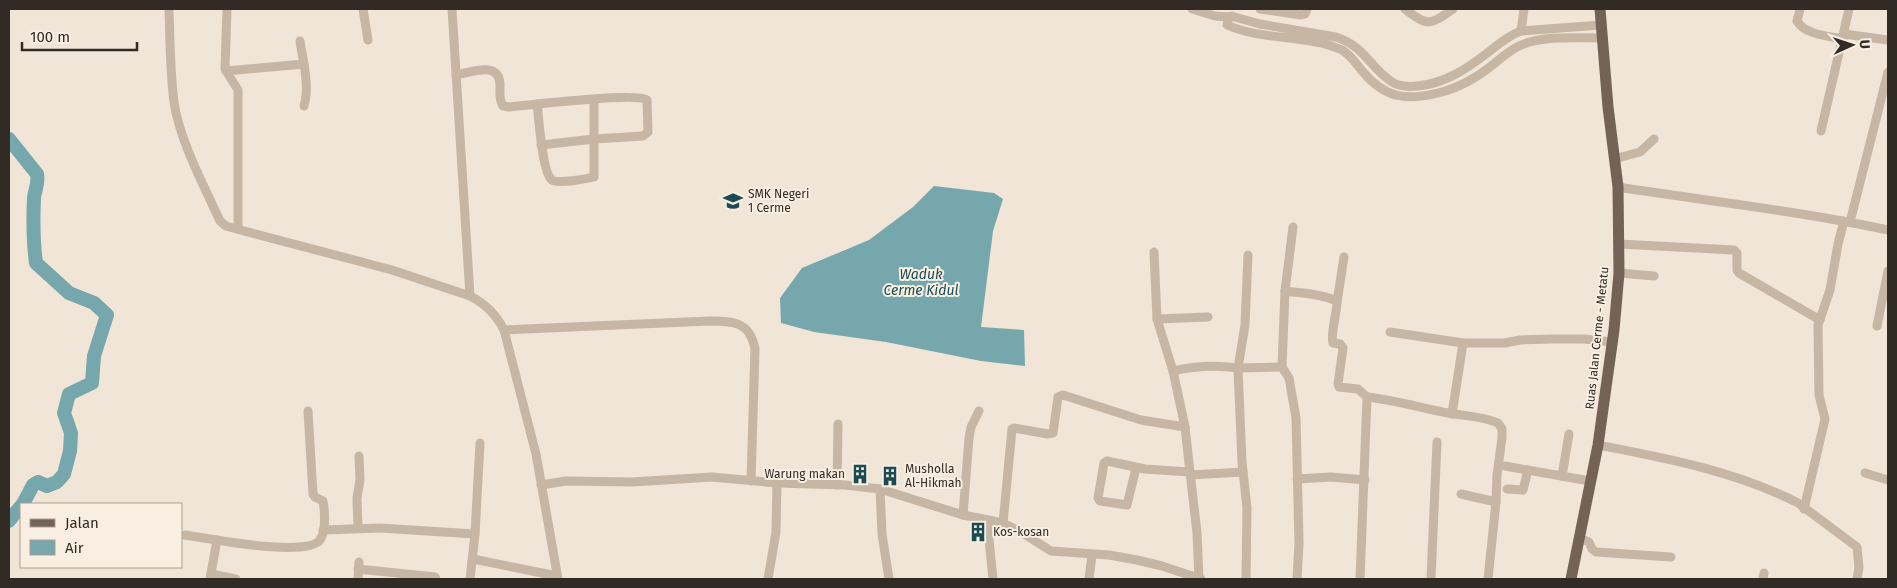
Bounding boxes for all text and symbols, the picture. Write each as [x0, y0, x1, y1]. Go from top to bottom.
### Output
scale bar [22, 20, 138, 52]
north arrow [1827, 20, 1877, 70]
text: 100 m [30, 28, 70, 46]
text: U [1856, 39, 1873, 49]
place label: SMK Negeri 1 Cerme [748, 187, 809, 215]
school or university icon: SMK Negeri 1 Cerme [722, 190, 744, 212]
water label: Waduk Cerme Kidul [883, 266, 959, 299]
street label: Ruas Jalan Cerme - Metatu [1583, 266, 1611, 410]
place label: Musholla Al-Hikmah [905, 462, 962, 490]
building icon: Warung makan [849, 463, 871, 485]
building icon: Musholla Al-Hikmah [879, 465, 901, 487]
place label: Warung makan [765, 467, 845, 481]
legend [20, 503, 182, 568]
text: Jalan [65, 514, 99, 532]
building icon: Kos-kosan [967, 521, 989, 543]
place label: Kos-kosan [993, 525, 1049, 539]
text: Air [65, 539, 84, 557]

